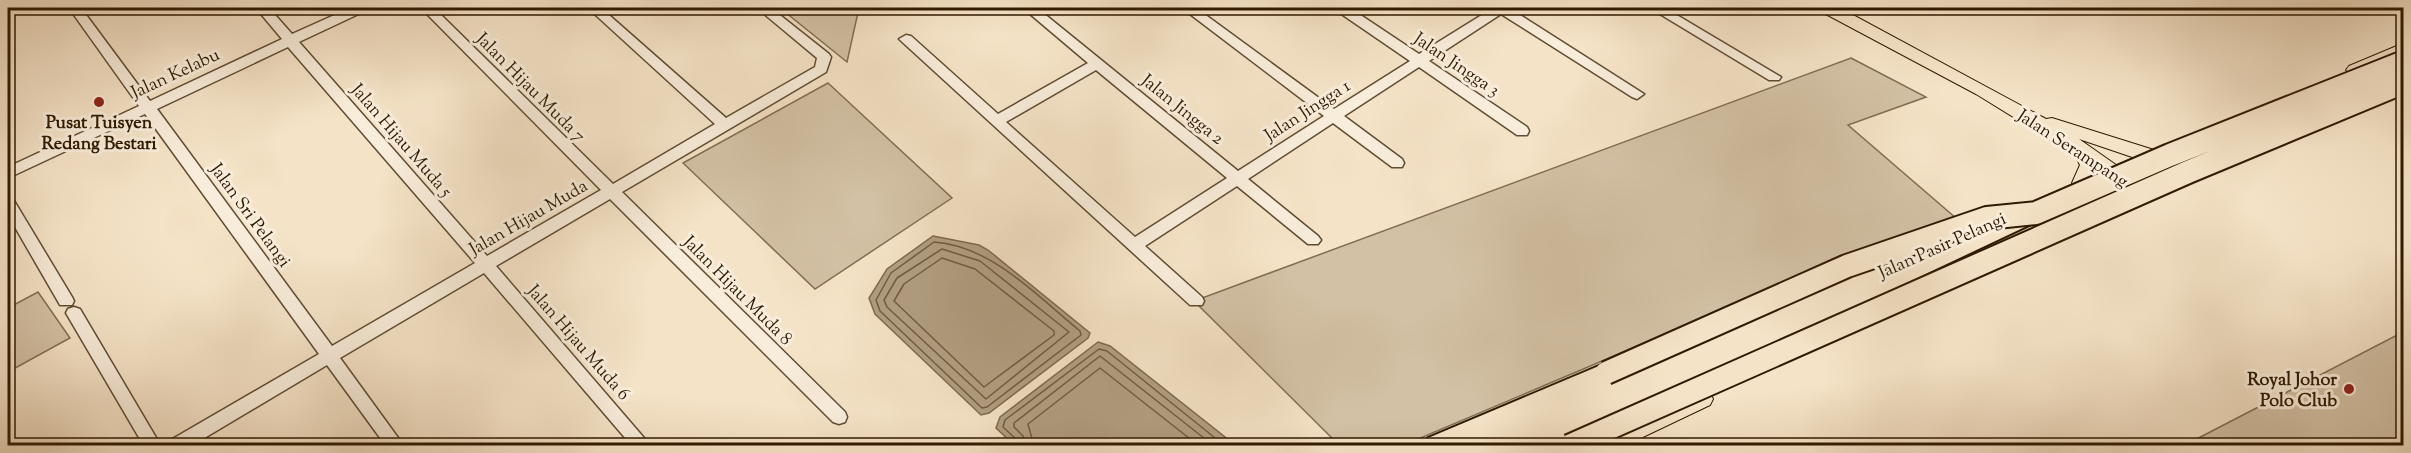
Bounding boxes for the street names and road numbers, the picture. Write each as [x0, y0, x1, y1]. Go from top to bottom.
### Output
street label: Jalan Hijau Muda 7 [468, 27, 590, 149]
street label: Jalan Jingga 3 [1407, 27, 1504, 104]
street label: Jalan Kelabu [126, 43, 224, 107]
street label: Jalan Jingga 2 [1134, 68, 1229, 153]
street label: Jalan Jingga 1 [1259, 74, 1356, 150]
street label: Jalan Hijau Muda 5 [343, 78, 457, 204]
street label: Jalan Serampang [2010, 103, 2133, 195]
street label: Jalan Sri Pelangi [202, 158, 296, 274]
street label: Jalan Hijau Muda [464, 174, 593, 264]
street label: Jalan Pasir Pelangi [1874, 207, 2011, 287]
street label: Jalan Hijau Muda 8 [675, 230, 797, 352]
street label: Jalan Hijau Muda 6 [519, 279, 635, 407]

